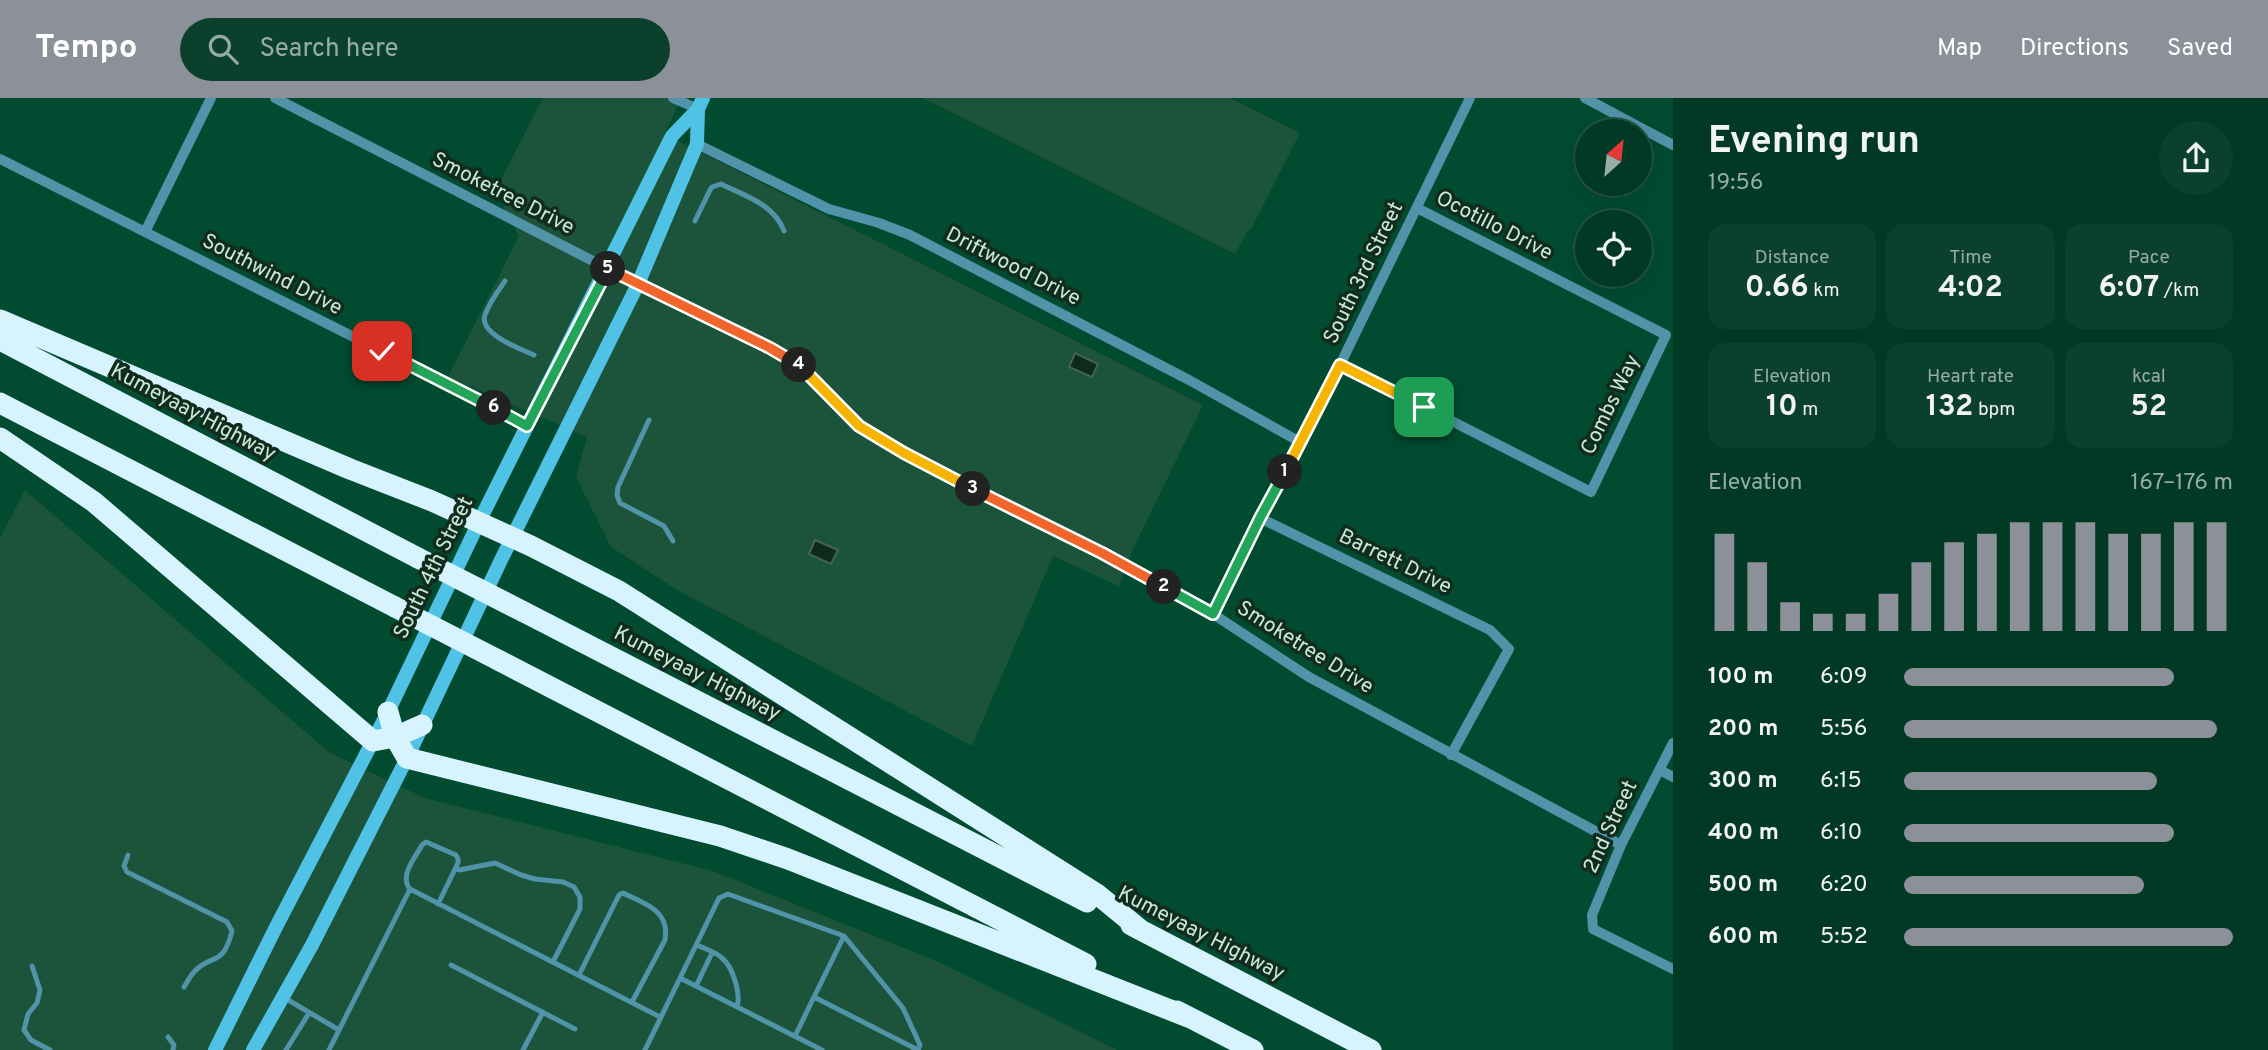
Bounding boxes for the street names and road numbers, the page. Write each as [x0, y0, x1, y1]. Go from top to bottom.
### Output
street label: Smoketree Drive [427, 146, 579, 242]
street label: Ocotillo Drive [1431, 185, 1557, 267]
street label: South 3rd Street [1318, 197, 1410, 349]
street label: Driftwood Drive [941, 221, 1085, 313]
street label: Southwind Drive [197, 228, 347, 322]
street label: Combs Way [1575, 350, 1647, 460]
street label: Kumeyaay Highway [105, 358, 281, 468]
street label: South 4th Street [388, 492, 480, 644]
street label: Barrett Drive [1334, 523, 1456, 601]
street label: Smoketree Drive [1232, 595, 1378, 701]
street label: Kumeyaay Highway [609, 620, 785, 728]
street label: 2nd Street [1578, 776, 1644, 878]
street label: Kumeyaay Highway [1113, 880, 1289, 988]

